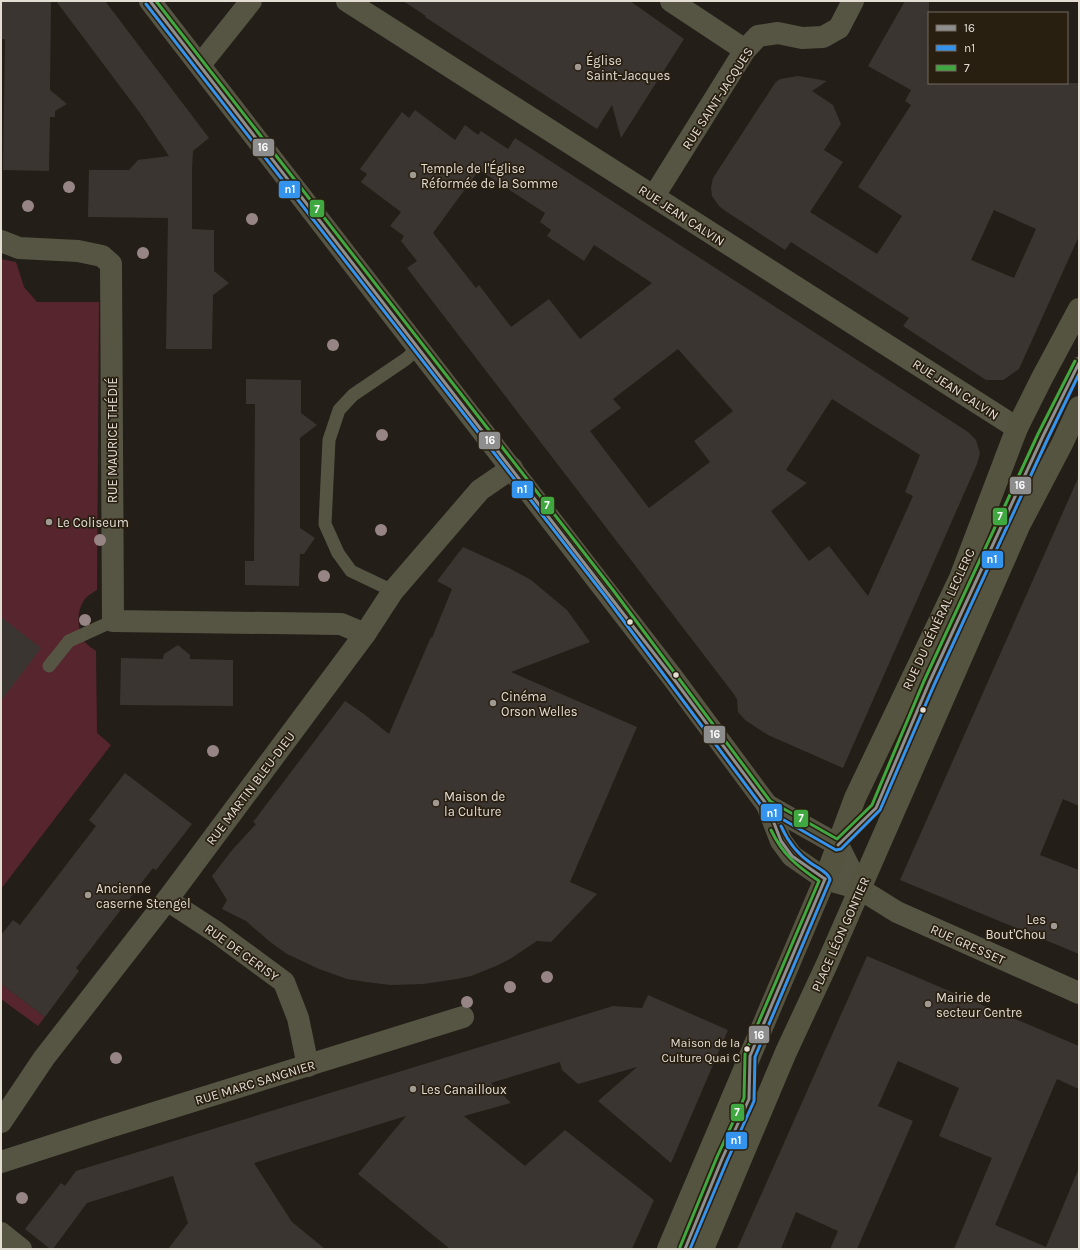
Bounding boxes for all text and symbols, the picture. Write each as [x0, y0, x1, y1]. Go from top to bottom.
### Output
legend [928, 12, 1068, 84]
text: 16 [964, 21, 975, 35]
text: n1 [964, 41, 975, 55]
street label: RUE SAINT-JACQUES [679, 44, 756, 152]
place label: Église Saint-Jacques [586, 51, 670, 84]
text: 7 [964, 61, 970, 75]
marker: Église Saint-Jacques [573, 62, 583, 72]
line badge: 16 [252, 138, 275, 157]
text: 16 [258, 141, 269, 154]
place label: Temple de l'Église Réformée de la Somme [421, 159, 558, 191]
marker: Temple de l'Église Réformée de la Somme [408, 170, 418, 180]
line badge: n1 [278, 180, 301, 199]
street label: RUE JEAN CALVIN [636, 182, 728, 249]
text: n1 [285, 183, 295, 196]
line badge: 7 [309, 199, 325, 218]
text: 7 [314, 203, 320, 216]
street label: RUE JEAN CALVIN [910, 356, 1002, 423]
street label: RUE MAURICE THÉDIÉ [103, 377, 120, 503]
line badge: 16 [478, 431, 501, 450]
text: 16 [485, 434, 496, 447]
line badge: 16 [1009, 476, 1032, 495]
text: 16 [1015, 479, 1026, 492]
line badge: n1 [511, 480, 534, 499]
text: n1 [517, 483, 527, 496]
line badge: 7 [540, 496, 555, 515]
text: 7 [544, 499, 550, 512]
line badge: 7 [992, 507, 1008, 526]
text: 7 [997, 510, 1003, 523]
place label: Le Coliseum [57, 515, 129, 530]
marker: Le Coliseum [44, 517, 54, 527]
street label: RUE DU GÉNÉRAL LECLERC [897, 545, 978, 692]
line badge: n1 [981, 550, 1004, 569]
text: n1 [987, 553, 997, 566]
unlabelled marker [625, 617, 635, 627]
unlabelled marker [671, 670, 681, 680]
place label: Cinéma Orson Welles [501, 689, 578, 719]
marker: Cinéma Orson Welles [488, 698, 498, 708]
unlabelled marker [918, 705, 928, 715]
line badge: 16 [703, 725, 726, 744]
text: 16 [710, 728, 721, 741]
street label: RUE MARTIN BLEU-DIEU [203, 729, 298, 848]
place label: Maison de la Culture [444, 789, 506, 819]
marker: Maison de la Culture [431, 798, 441, 808]
line badge: n1 [760, 803, 783, 822]
text: n1 [767, 807, 777, 820]
line badge: 7 [793, 809, 809, 828]
text: 7 [798, 812, 804, 825]
street label: PLACE LÉON GONTIER [807, 874, 873, 994]
place label: Ancienne caserne Stengel [96, 881, 191, 911]
marker: Ancienne caserne Stengel [83, 890, 93, 900]
place label: Les Bout'Chou [986, 912, 1046, 942]
street label: RUE DE CERISY [202, 921, 281, 984]
street label: RUE GRESSET [928, 921, 1008, 968]
marker: Les Bout'Chou [1049, 921, 1059, 931]
place label: Mairie de secteur Centre [936, 990, 1023, 1020]
marker: Mairie de secteur Centre [923, 999, 933, 1009]
line badge: 16 [748, 1025, 770, 1044]
text: 16 [754, 1029, 765, 1042]
place label: Maison de la Culture Quai C [661, 1036, 740, 1065]
marker: Maison de la Culture Quai C [742, 1044, 752, 1054]
street label: RUE MARC SANGNIER [193, 1057, 317, 1108]
place label: Les Canailloux [421, 1082, 507, 1097]
marker: Les Canailloux [408, 1084, 418, 1094]
line badge: 7 [730, 1103, 745, 1122]
text: 7 [734, 1106, 740, 1119]
line badge: n1 [725, 1131, 748, 1150]
text: n1 [731, 1134, 741, 1147]

